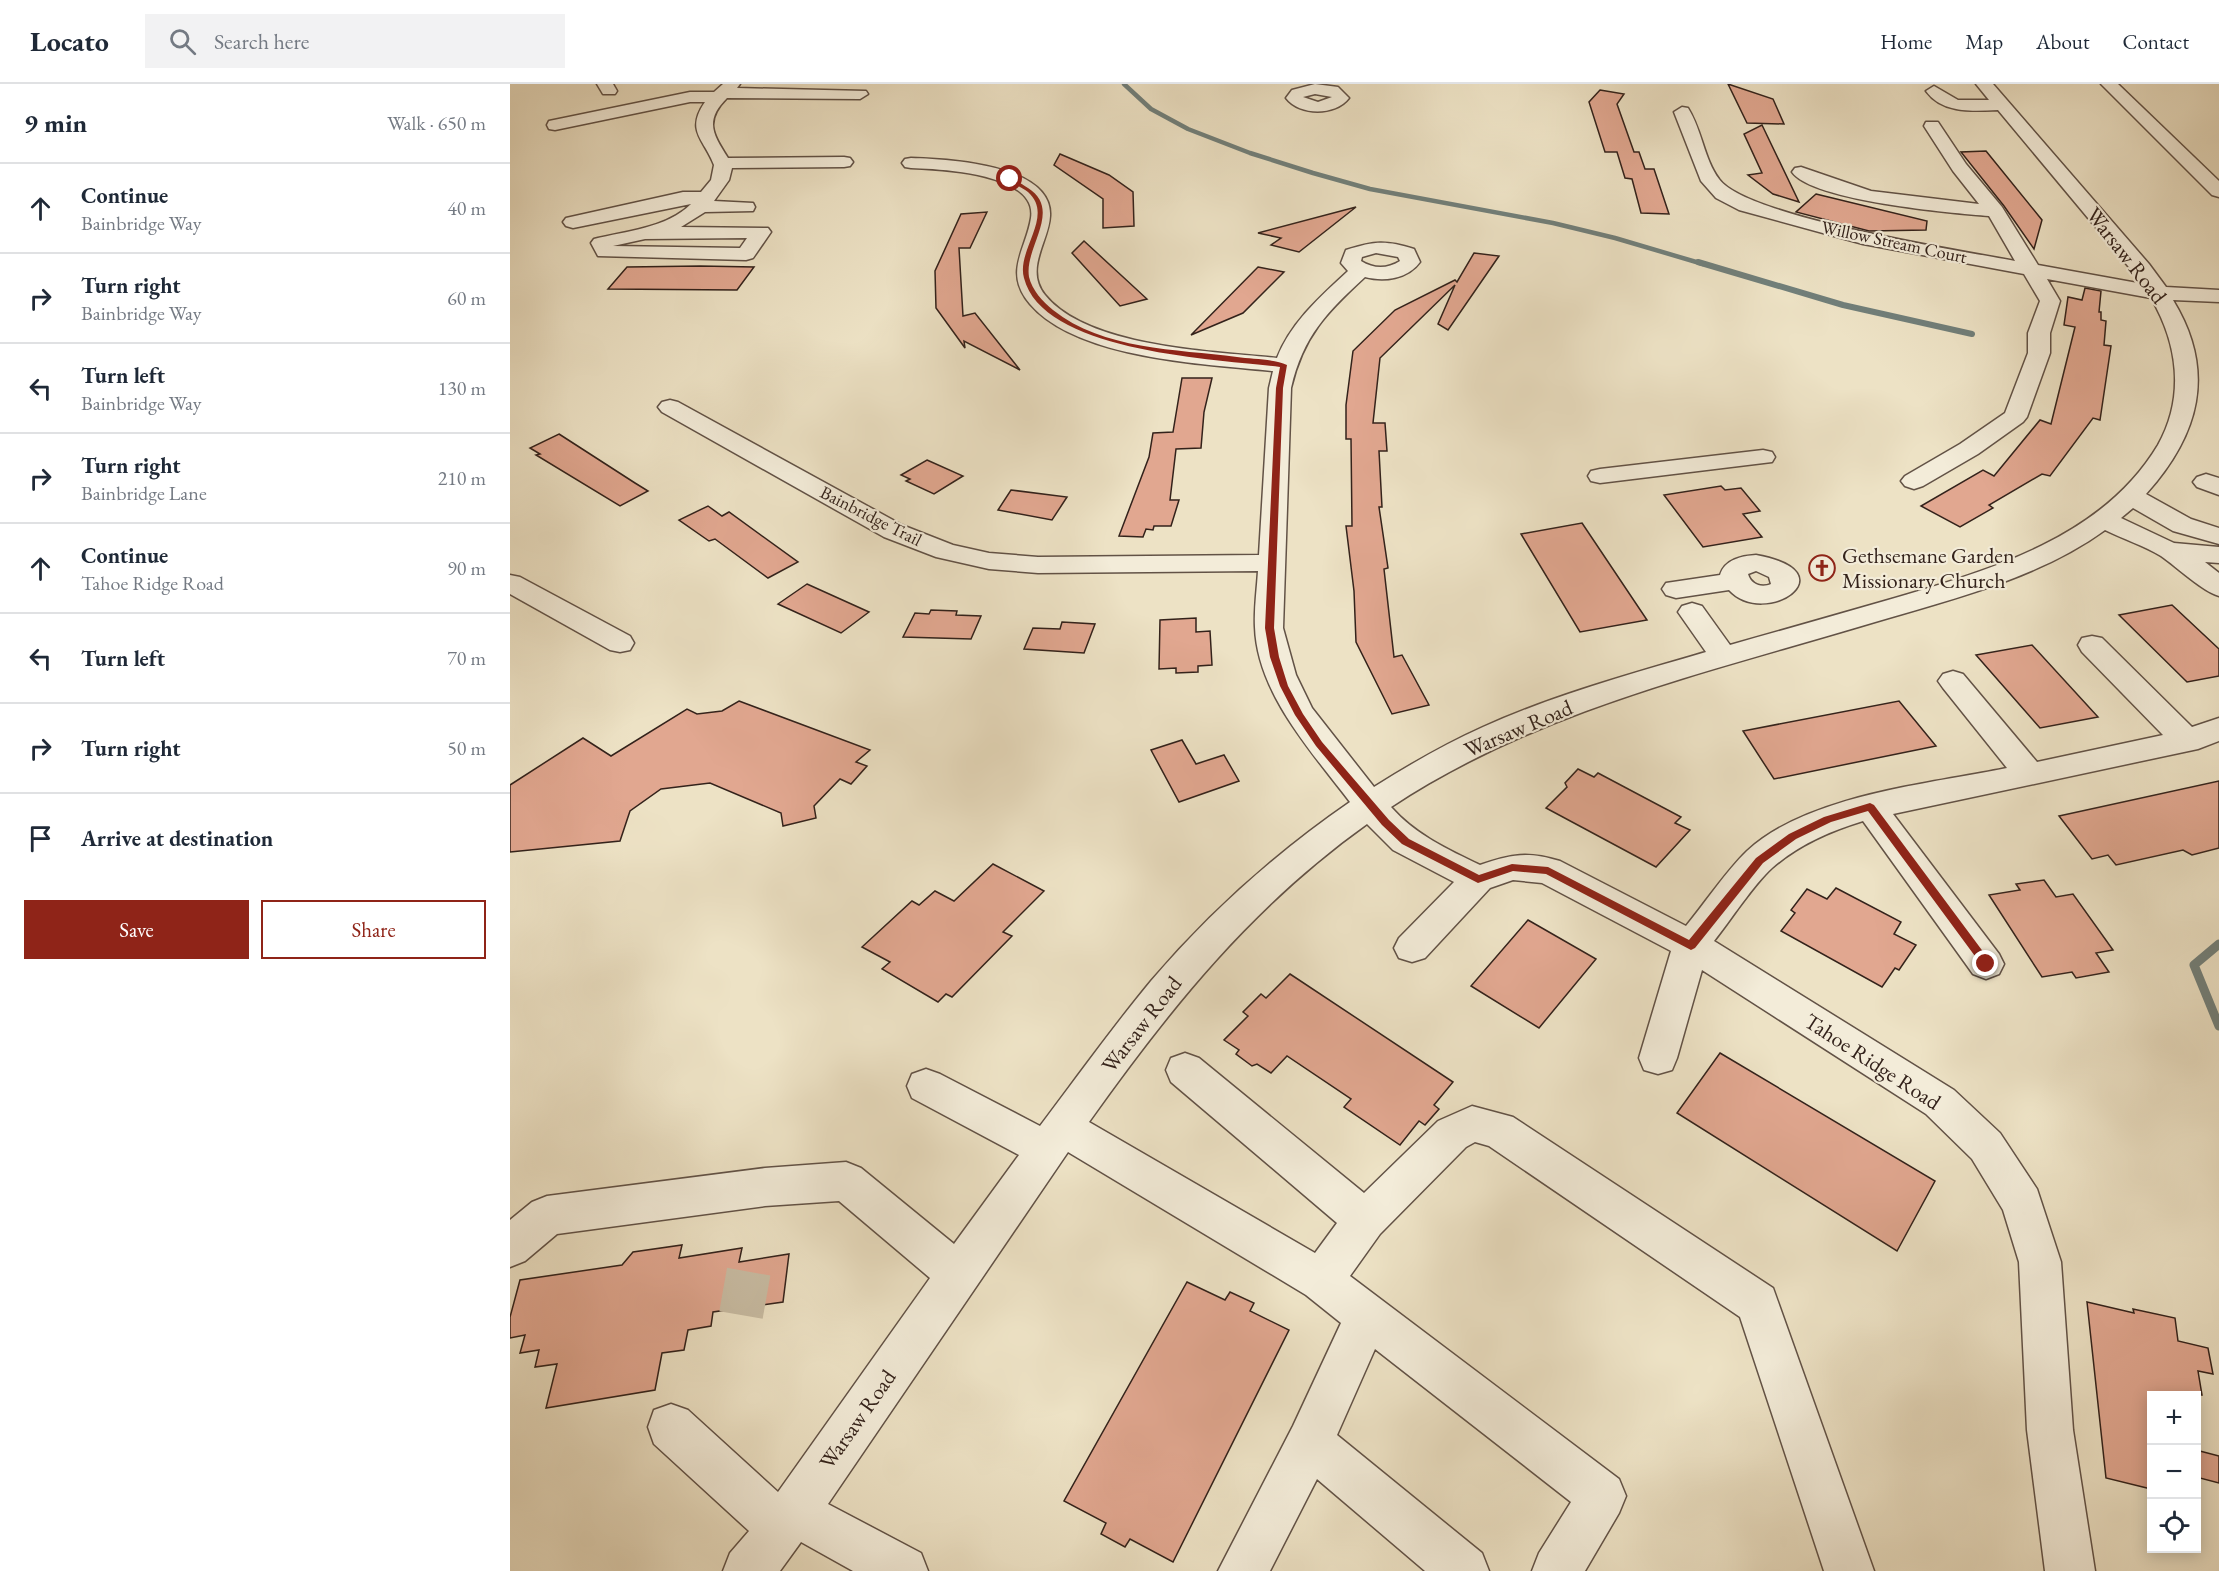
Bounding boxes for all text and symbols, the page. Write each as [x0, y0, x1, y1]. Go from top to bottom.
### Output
search box [145, 14, 565, 68]
text: Locato [30, 23, 109, 59]
icon: search [166, 25, 199, 58]
text: Search here [214, 27, 309, 56]
text: Home [1880, 28, 1932, 55]
text: Map [1965, 28, 2003, 55]
text: About [2036, 28, 2089, 55]
text: Contact [2122, 28, 2189, 55]
text: 9 min [24, 106, 87, 140]
text: Walk · 650 m [387, 110, 486, 136]
route start [996, 165, 1022, 191]
text: Continue [81, 181, 168, 210]
icon: ahead [24, 192, 57, 225]
text: 40 m [447, 195, 486, 221]
street label: Warsaw Road [2080, 201, 2174, 310]
text: Bainbridge Way [81, 210, 202, 236]
street label: Willow Stream Court [1819, 215, 1969, 268]
text: Turn right [81, 271, 180, 300]
icon: right [24, 282, 57, 315]
text: 60 m [447, 285, 486, 311]
text: Bainbridge Way [81, 300, 202, 326]
text: Turn left [81, 361, 165, 390]
icon: left [24, 372, 57, 405]
text: 130 m [438, 375, 486, 401]
text: Bainbridge Way [81, 390, 202, 416]
text: Turn right [81, 451, 180, 480]
icon: right [24, 462, 57, 495]
text: 210 m [438, 465, 486, 491]
text: Bainbridge Lane [81, 480, 207, 506]
street label: Bainbridge Trail [817, 480, 926, 551]
text: Continue [81, 541, 168, 570]
place label: Gethsemane Garden Missionary Church [1842, 541, 2015, 595]
icon: ahead [24, 552, 57, 585]
church icon: Gethsemane Garden Missionary Church [1807, 553, 1837, 583]
text: 90 m [447, 555, 486, 581]
text: Tahoe Ridge Road [81, 570, 224, 596]
icon: left [24, 642, 57, 675]
text: Turn left [81, 644, 165, 673]
text: 70 m [447, 645, 486, 671]
street label: Warsaw Road [1460, 692, 1578, 764]
icon: right [24, 732, 57, 765]
text: Turn right [81, 734, 180, 763]
text: 50 m [447, 735, 486, 761]
icon: arrive [24, 822, 57, 855]
text: Arrive at destination [81, 824, 273, 853]
button: Save [24, 900, 249, 959]
button: Share [261, 900, 486, 959]
route end [1972, 950, 1998, 976]
street label: Warsaw Road [1095, 969, 1189, 1079]
street label: Tahoe Ridge Road [1799, 1006, 1947, 1117]
street label: Warsaw Road [813, 1363, 903, 1475]
map controls [2147, 1391, 2201, 1553]
button: + [2147, 1391, 2201, 1445]
button: − [2147, 1445, 2201, 1499]
button: locate [2147, 1499, 2201, 1553]

